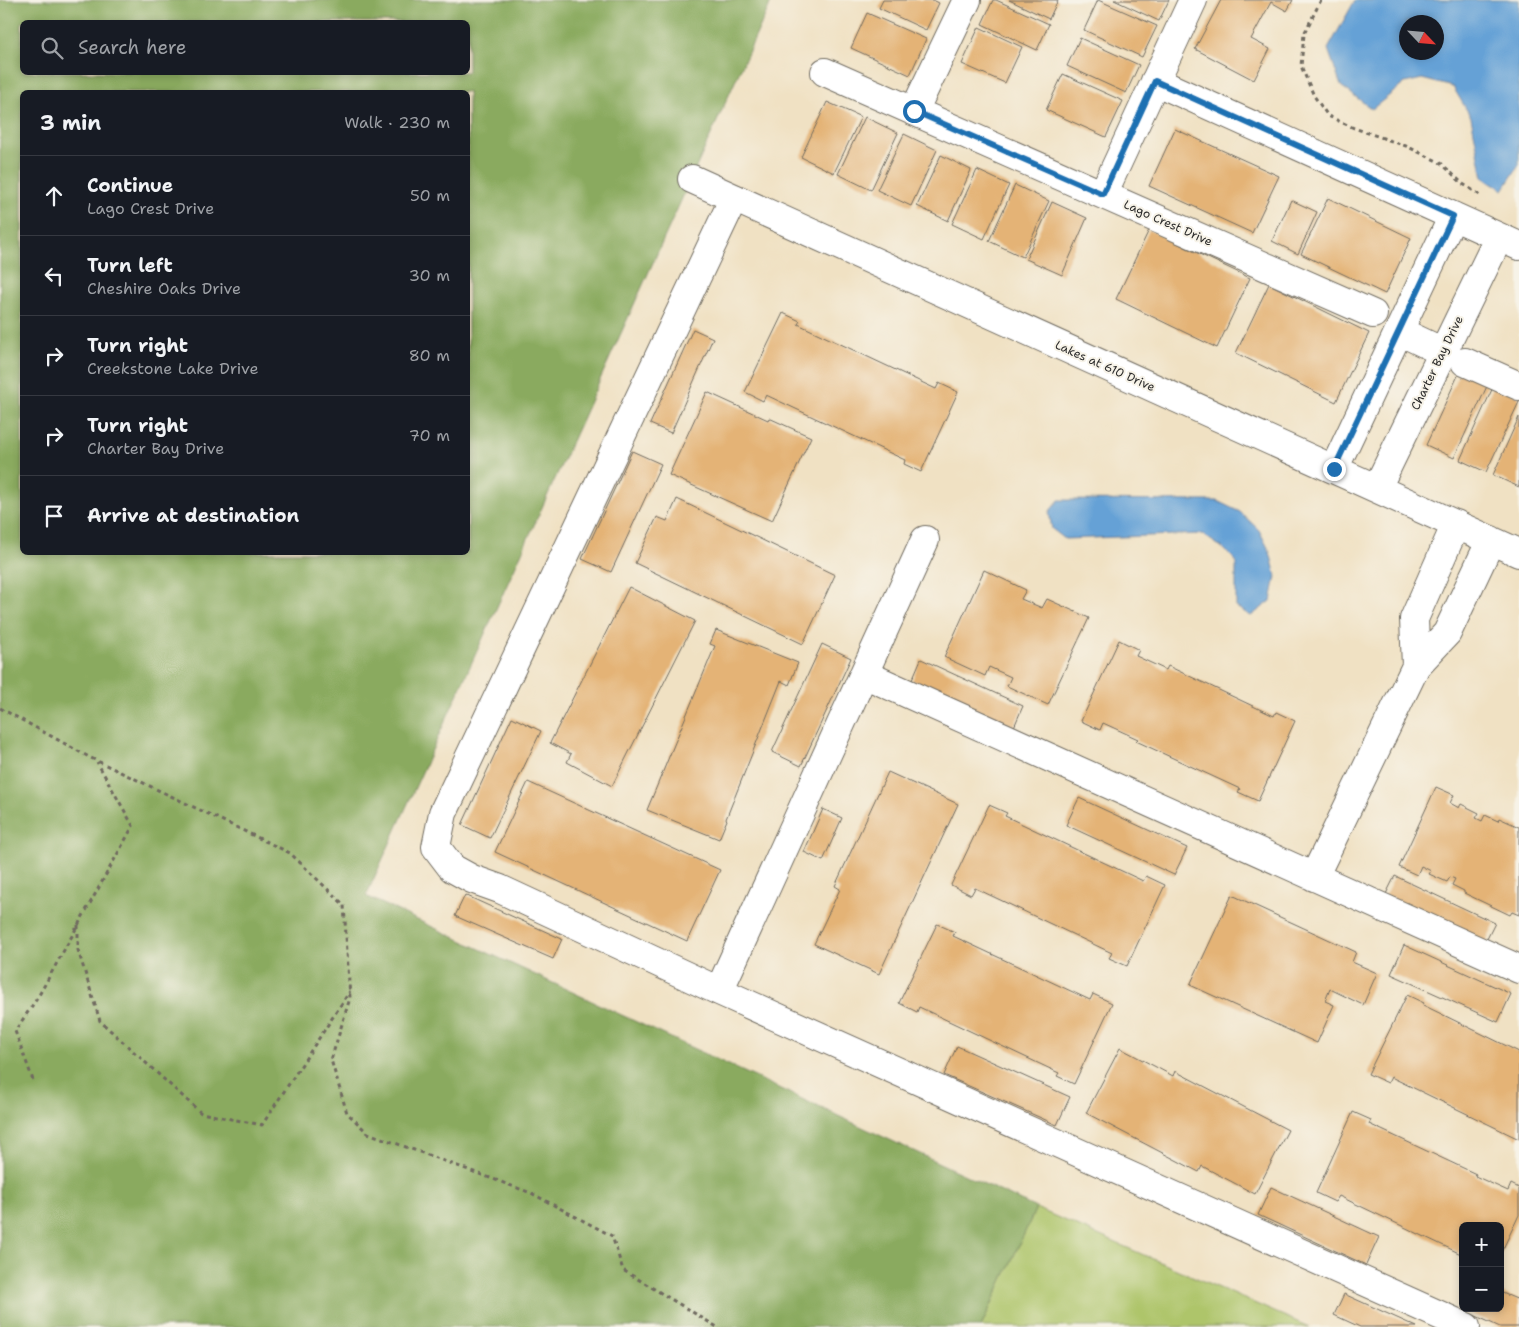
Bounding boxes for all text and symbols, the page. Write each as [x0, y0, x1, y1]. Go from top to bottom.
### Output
north arrow [1399, 15, 1444, 60]
search box [20, 20, 470, 75]
icon: search [38, 34, 66, 62]
text: Search here [78, 35, 187, 60]
route start [903, 100, 926, 123]
text: 3 min [40, 109, 101, 137]
text: Walk · 230 m [344, 112, 450, 133]
text: Continue [87, 173, 173, 198]
icon: ahead [40, 182, 68, 210]
text: 50 m [410, 185, 450, 206]
street label: Lago Crest Drive [1121, 196, 1215, 250]
text: Lago Crest Drive [87, 198, 214, 219]
text: Turn left [87, 253, 173, 278]
icon: left [40, 262, 68, 290]
text: 30 m [409, 265, 450, 286]
text: Cheshire Oaks Drive [87, 278, 241, 299]
street label: Charter Bay Drive [1407, 313, 1467, 413]
text: Turn right [87, 333, 188, 358]
street label: Lakes at 610 Drive [1053, 337, 1158, 395]
icon: right [40, 342, 68, 370]
text: 80 m [409, 345, 450, 366]
text: Creekstone Lake Drive [87, 358, 259, 379]
text: Turn right [87, 413, 188, 438]
icon: right [40, 422, 68, 450]
text: 70 m [409, 425, 450, 446]
text: Charter Bay Drive [87, 438, 224, 459]
route end [1323, 458, 1346, 481]
icon: arrive [40, 502, 68, 530]
text: Arrive at destination [87, 503, 299, 528]
map controls [1459, 1222, 1504, 1312]
button: + [1459, 1222, 1504, 1267]
button: − [1459, 1267, 1504, 1312]

